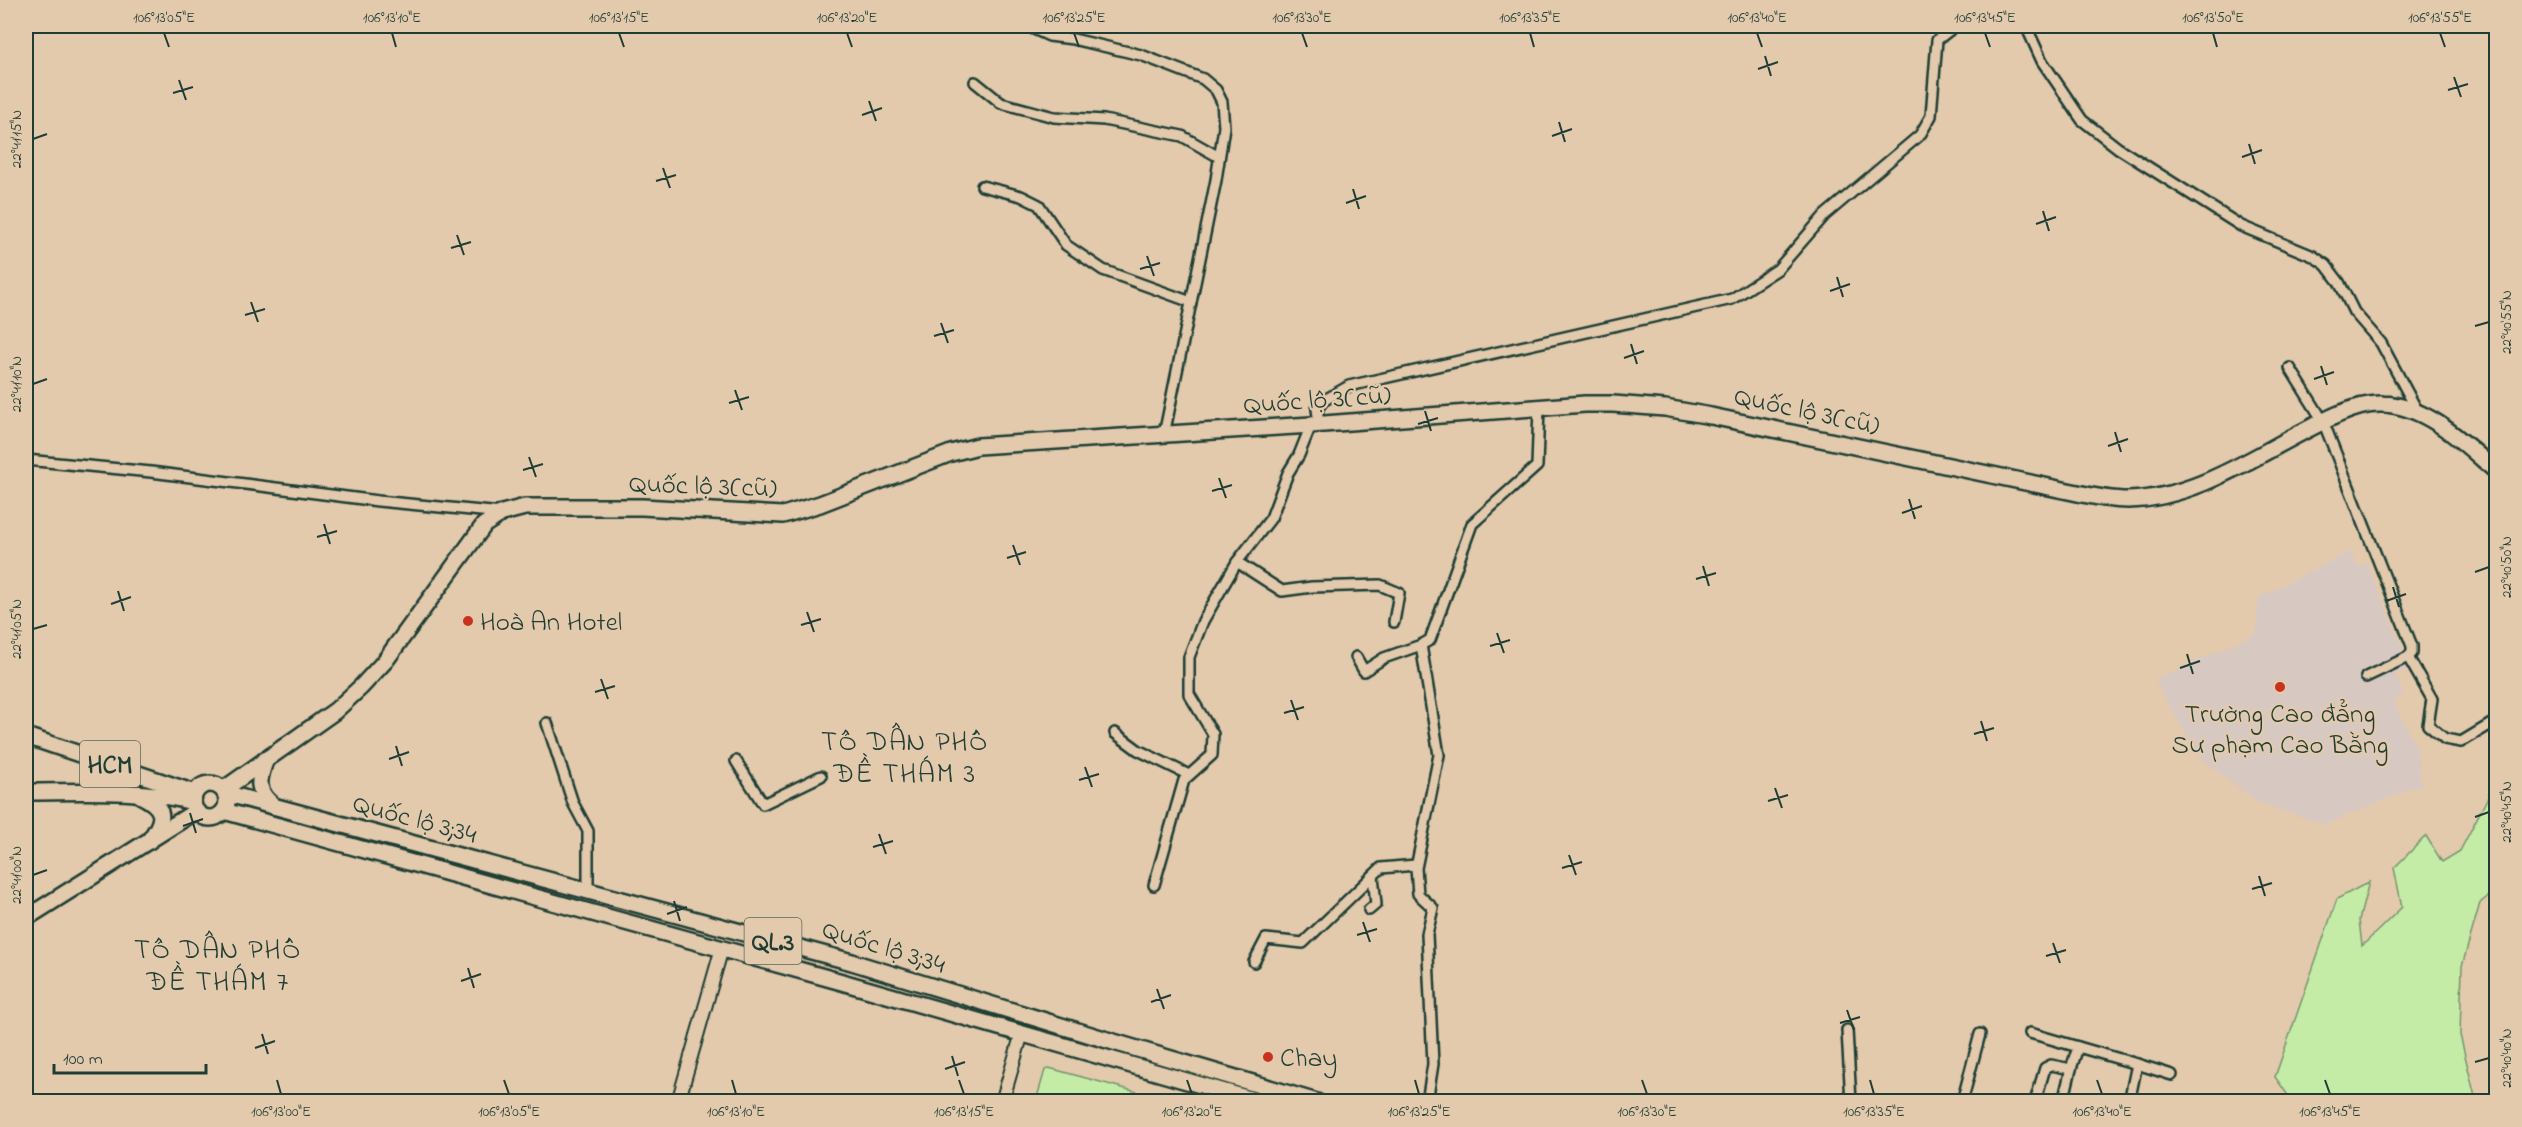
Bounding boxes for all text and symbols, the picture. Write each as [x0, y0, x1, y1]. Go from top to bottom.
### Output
text: 106°13'05"E [133, 7, 195, 29]
text: 106°13'10"E [363, 7, 421, 29]
text: 106°13'15"E [589, 7, 649, 29]
text: 106°13'20"E [817, 7, 877, 29]
text: 106°13'25"E [1042, 7, 1106, 29]
text: 106°13'30"E [1272, 7, 1332, 29]
text: 106°13'35"E [1499, 7, 1561, 29]
text: 106°13'40"E [1727, 7, 1787, 29]
text: 106°13'45"E [1954, 7, 2016, 29]
text: 106°13'50"E [2182, 7, 2244, 29]
text: 106°13'55"E [2408, 7, 2472, 29]
text: 22°41'15"N [6, 110, 28, 168]
text: 22°40'55"N [2496, 290, 2518, 354]
text: 22°41'10"N [6, 356, 28, 412]
street label: Quốc lộ 3(cũ) [1242, 377, 1392, 426]
street label: Quốc lộ 3(cũ) [1730, 378, 1883, 447]
street label: Quốc lộ 3(cũ) [628, 465, 778, 510]
text: 22°40'50"N [2496, 536, 2518, 598]
text: 22°41'05"N [6, 599, 28, 659]
place label: Hoà An Hotel [480, 604, 622, 643]
marker: Hoà An Hotel [461, 614, 475, 628]
marker: Trường Cao đẳng Sư phạm Cao Bằng [2273, 680, 2287, 694]
place label: Trường Cao đẳng Sư phạm Cao Bằng [2172, 696, 2388, 766]
district label: TỔ DÂN PHỐ ĐỀ THÁM 3 [821, 722, 989, 796]
road number: HCM [80, 741, 140, 787]
text: 22°40'45"N [2496, 781, 2518, 843]
street label: Quốc lộ 3;34 [348, 785, 481, 856]
text: 22°41'00"N [6, 846, 28, 904]
street label: Quốc lộ 3;34 [817, 911, 950, 986]
road number: QL.3 [744, 918, 802, 964]
district label: TỔ DÂN PHỐ ĐỀ THÁM 7 [134, 930, 302, 1004]
text: 22°40'40"N [2496, 1028, 2518, 1088]
scale bar [54, 1037, 206, 1075]
place label: Chay [1280, 1040, 1337, 1079]
text: 100 m [63, 1047, 103, 1073]
marker: Chay [1261, 1050, 1275, 1064]
text: 106°13'00"E [251, 1101, 311, 1123]
text: 106°13'05"E [478, 1101, 540, 1123]
text: 106°13'10"E [707, 1101, 765, 1123]
text: 106°13'15"E [934, 1101, 994, 1123]
text: 106°13'20"E [1162, 1101, 1222, 1123]
text: 106°13'25"E [1387, 1101, 1451, 1123]
text: 106°13'30"E [1617, 1101, 1677, 1123]
text: 106°13'35"E [1843, 1101, 1905, 1123]
text: 106°13'40"E [2072, 1101, 2132, 1123]
text: 106°13'45"E [2299, 1101, 2361, 1123]

